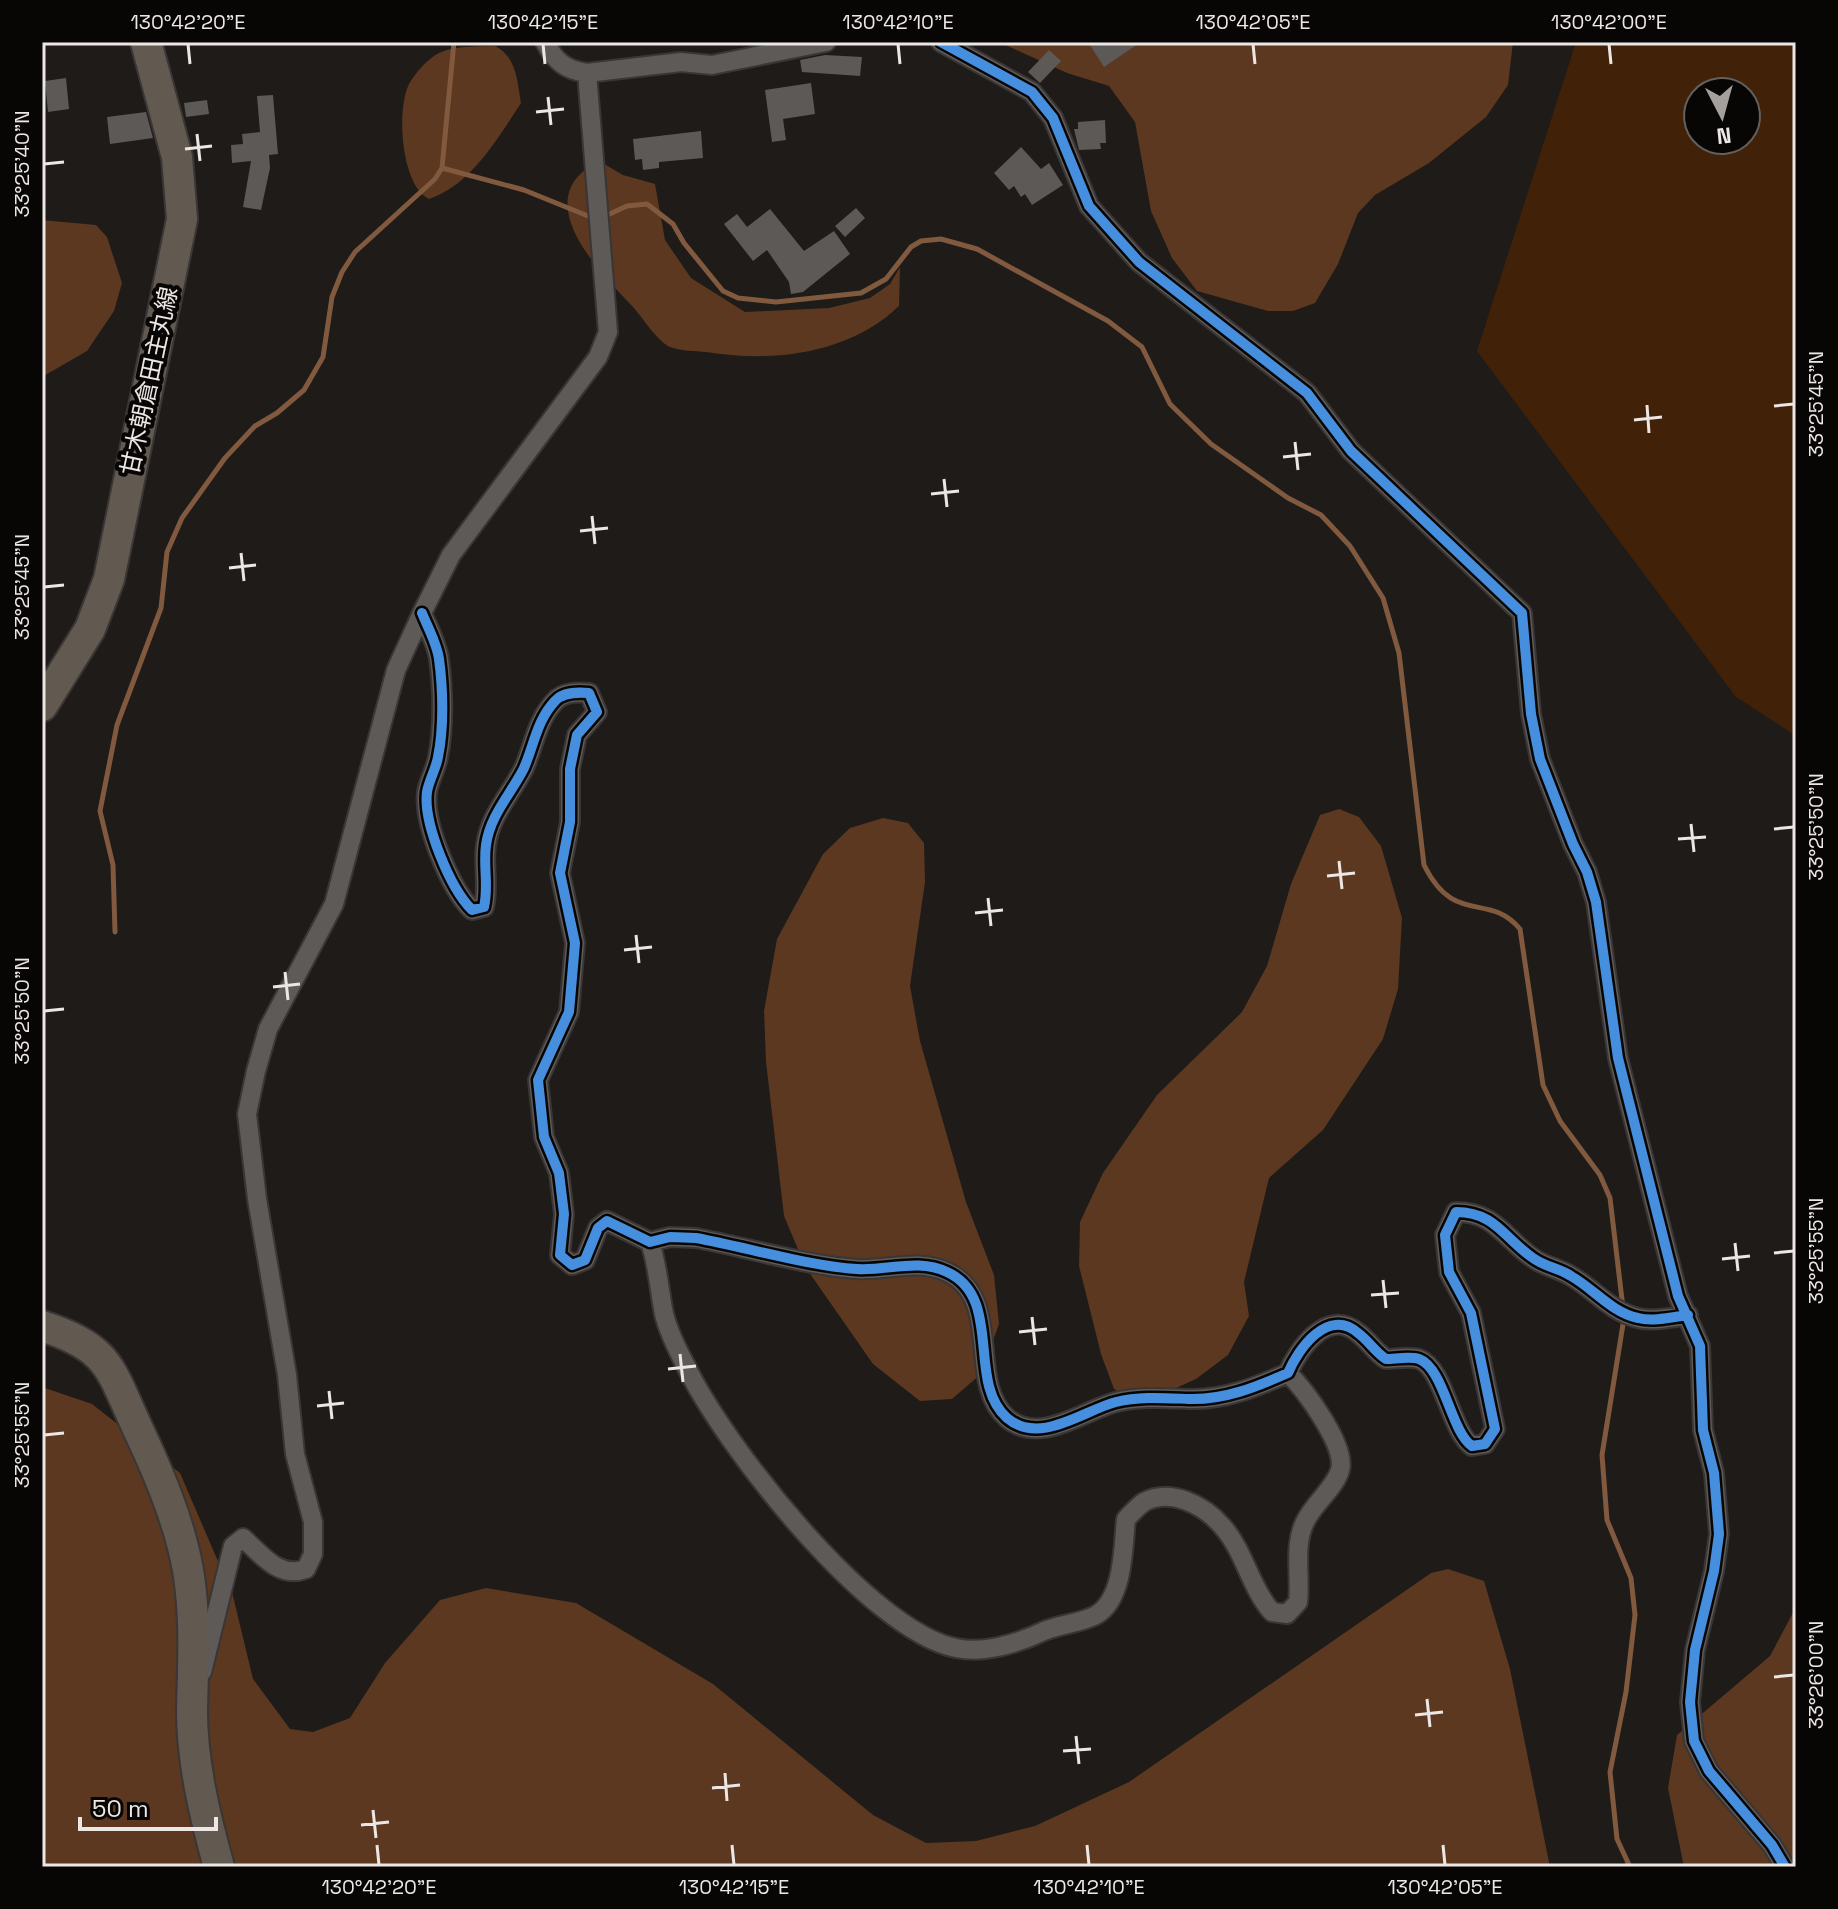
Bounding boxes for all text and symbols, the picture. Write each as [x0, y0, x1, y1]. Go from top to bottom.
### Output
text: 130°42'20"E [130, 9, 246, 35]
text: 130°42'15"E [488, 9, 598, 35]
text: 130°42'10"E [842, 9, 954, 35]
text: 130°42'05"E [1195, 9, 1311, 35]
text: 130°42'00"E [1551, 9, 1667, 35]
north arrow [1682, 76, 1762, 156]
text: 33°25'40"N [9, 110, 35, 218]
text: N [1715, 121, 1733, 151]
street label: 甘木朝倉田主丸線 [114, 284, 184, 478]
text: 33°25'45"N [1803, 351, 1829, 457]
text: 33°25'45"N [9, 534, 35, 640]
text: 33°25'50"N [1803, 773, 1829, 881]
text: 33°25'50"N [9, 957, 35, 1065]
text: 33°25'55"N [1803, 1198, 1829, 1304]
text: 33°25'55"N [9, 1382, 35, 1488]
text: 33°26'00"N [1803, 1621, 1829, 1729]
scale bar [80, 1781, 216, 1831]
text: 50 m [92, 1793, 149, 1824]
text: 130°42'20"E [321, 1874, 437, 1900]
text: 130°42'15"E [679, 1874, 789, 1900]
text: 130°42'10"E [1033, 1874, 1145, 1900]
text: 130°42'05"E [1387, 1874, 1503, 1900]

